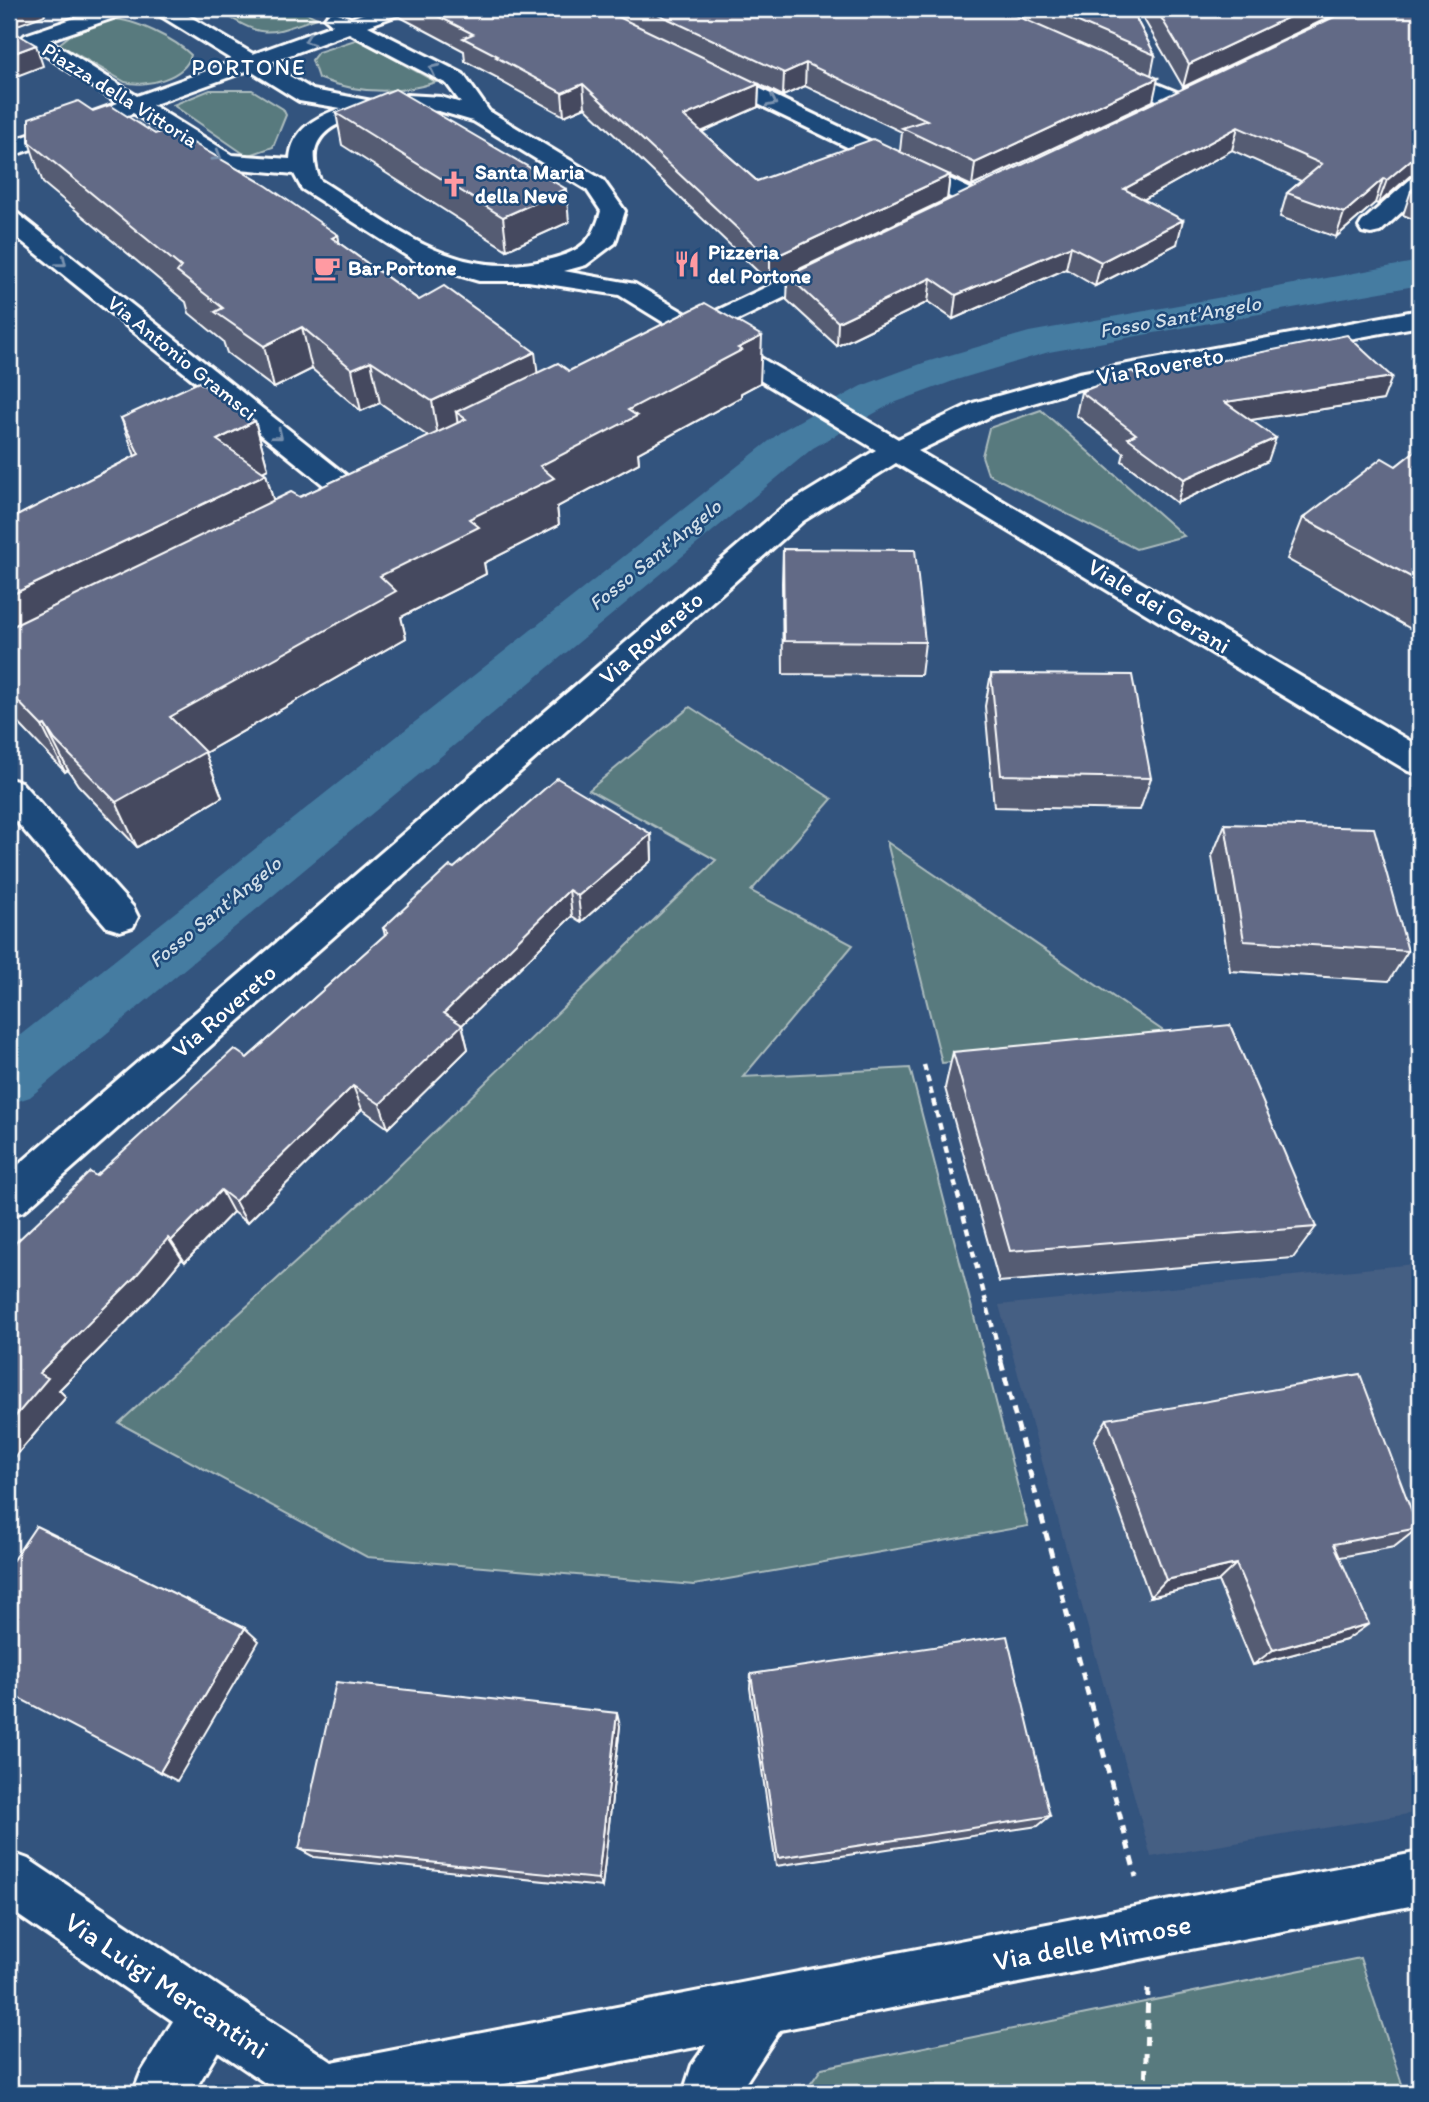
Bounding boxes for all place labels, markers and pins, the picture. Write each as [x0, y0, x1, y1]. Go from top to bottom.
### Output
place label: Santa Maria della Neve [475, 159, 585, 208]
church icon: Santa Maria della Neve [439, 169, 469, 199]
place label: Pizzeria del Portone [708, 239, 811, 288]
restaurant icon: Pizzeria del Portone [672, 249, 702, 279]
cafe icon: Bar Portone [312, 253, 342, 283]
place label: Bar Portone [348, 255, 457, 280]

